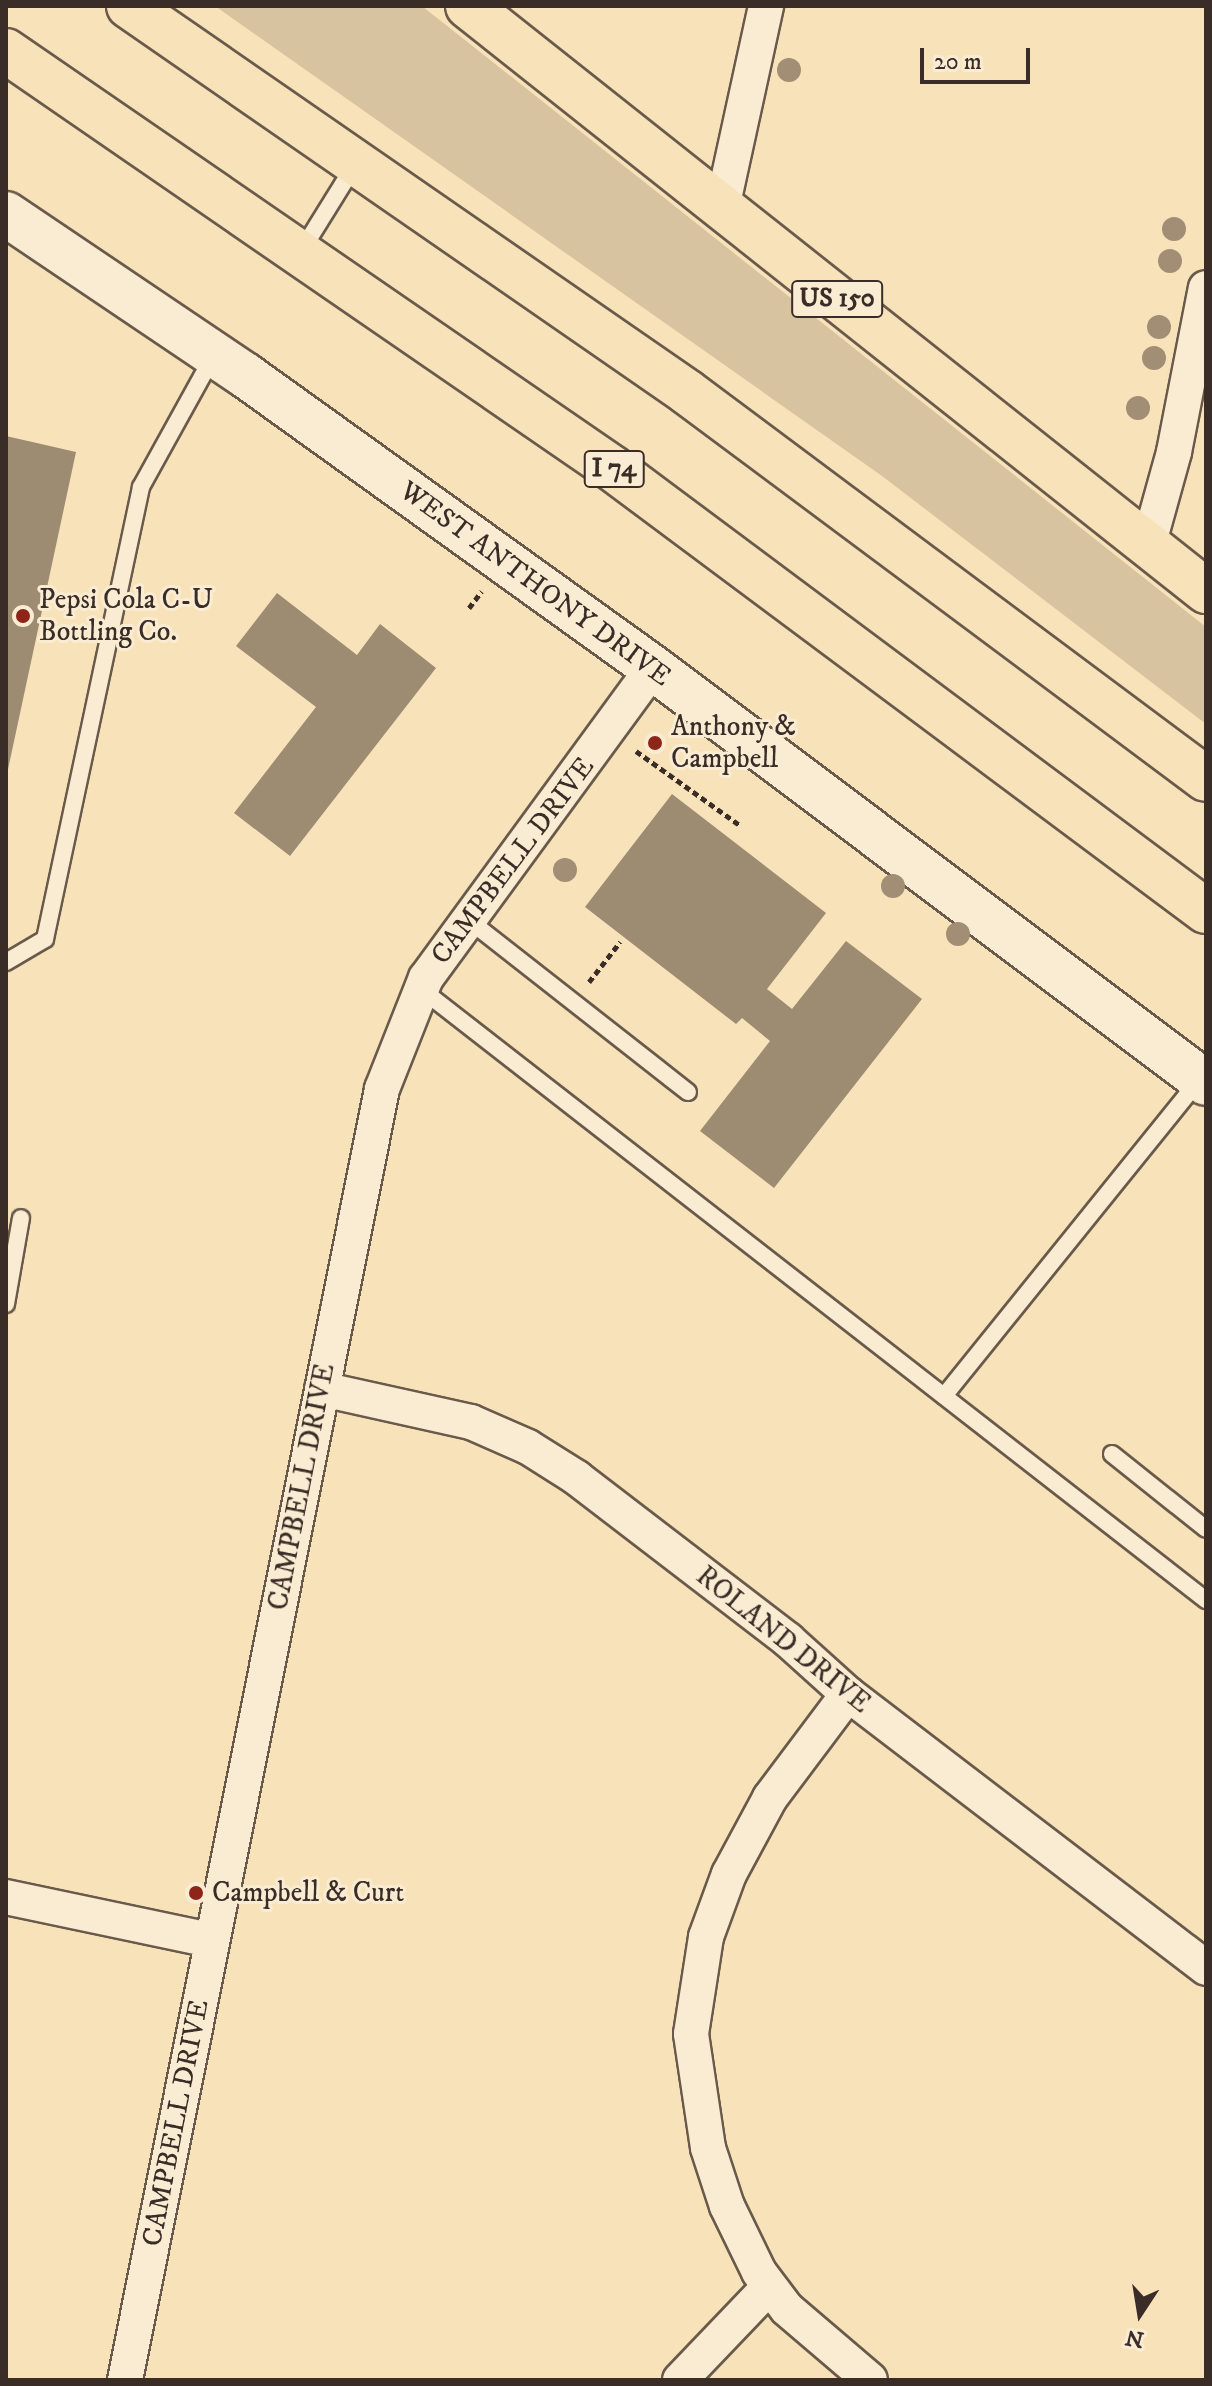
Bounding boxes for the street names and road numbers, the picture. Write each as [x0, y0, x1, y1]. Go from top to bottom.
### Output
road number: US 150 [791, 277, 883, 321]
road number: I 74 [582, 447, 646, 491]
street label: WEST ANTHONY DRIVE [393, 474, 677, 694]
street label: CAMPBELL DRIVE [424, 751, 602, 971]
street label: CAMPBELL DRIVE [262, 1361, 342, 1613]
street label: ROLAND DRIVE [689, 1559, 877, 1721]
street label: CAMPBELL DRIVE [136, 1997, 216, 2249]

